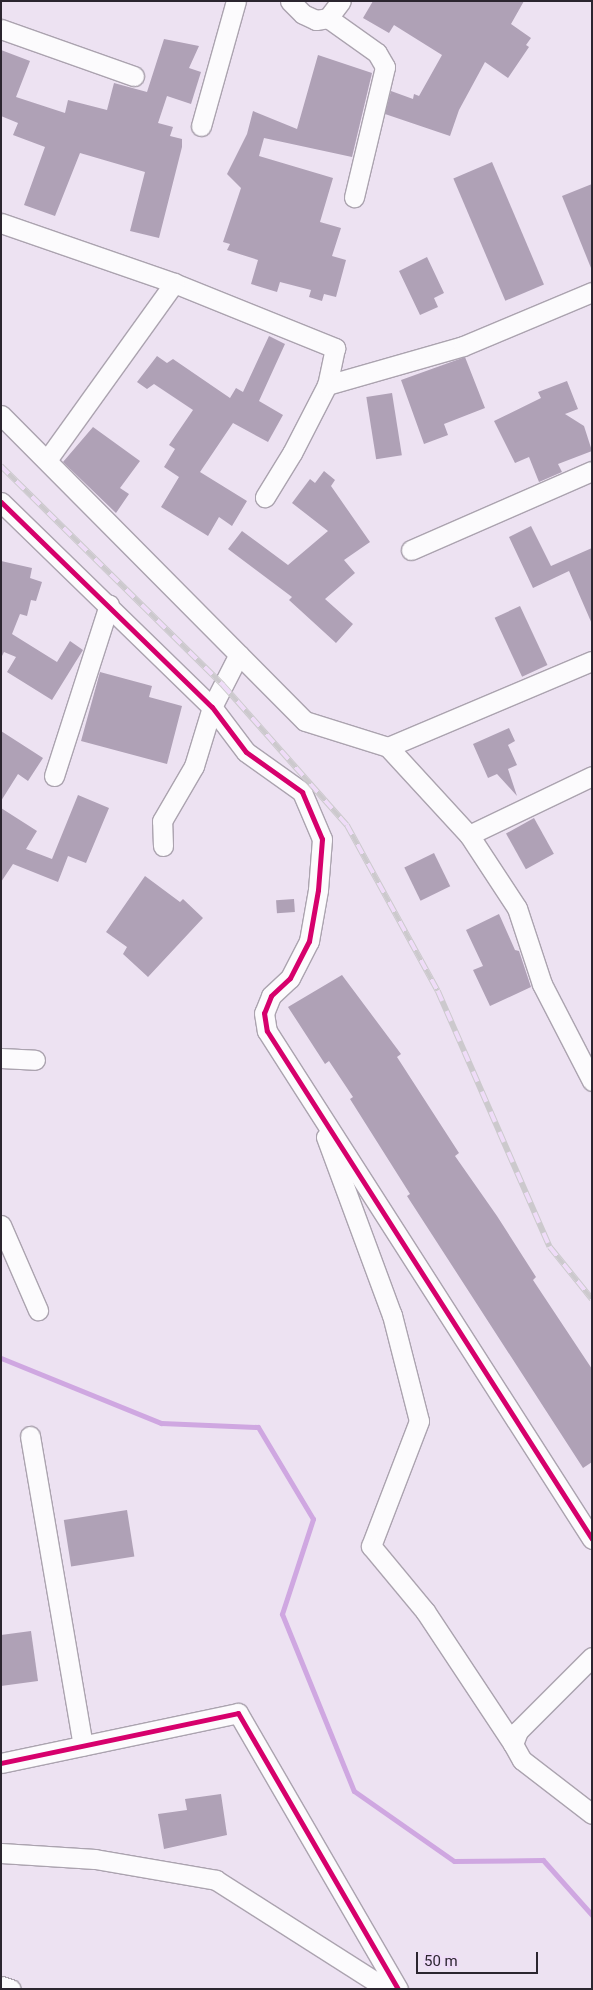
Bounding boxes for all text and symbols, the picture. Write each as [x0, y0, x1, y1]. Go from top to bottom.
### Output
scale bar [418, 1942, 540, 1974]
text: 50 m [424, 1952, 458, 1970]

